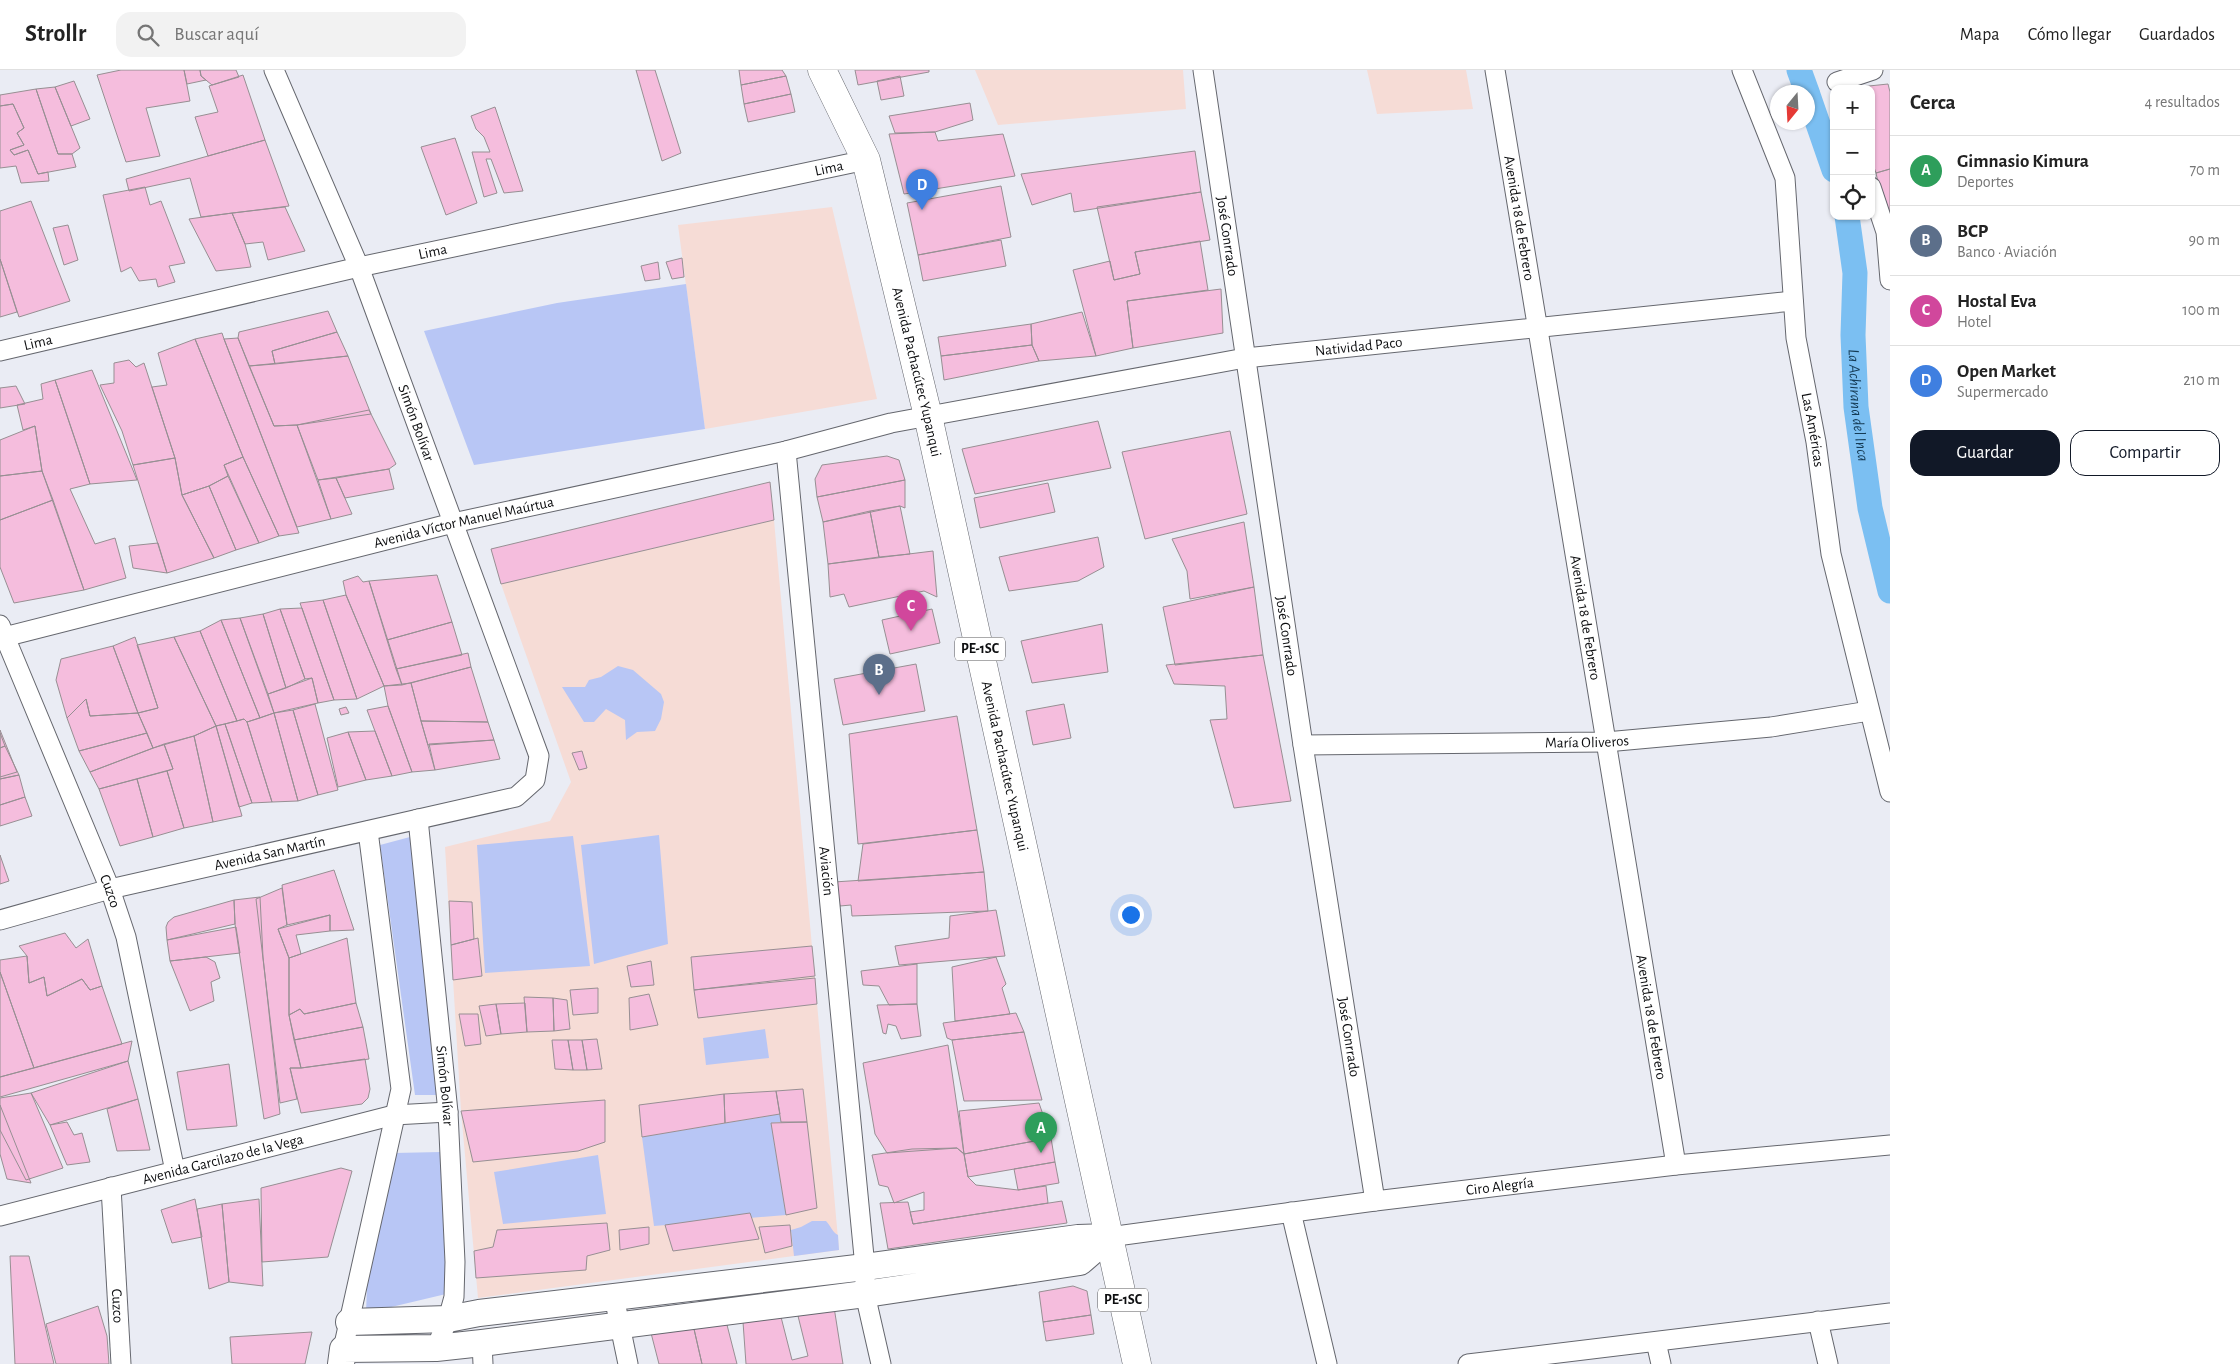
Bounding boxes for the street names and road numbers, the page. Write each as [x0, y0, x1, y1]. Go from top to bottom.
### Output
street label: Avenida 18 de Febrero [1502, 154, 1537, 282]
street label: Lima [813, 157, 845, 178]
street label: José Conrrado [1214, 195, 1241, 277]
street label: Lima [417, 241, 448, 262]
street label: Avenida Pachacútec Yupanqui [890, 285, 944, 458]
street label: Lima [22, 332, 54, 353]
street label: Natividad Paco [1314, 334, 1403, 358]
street label: Simón Bolívar [395, 383, 437, 464]
street label: Las Américas [1799, 391, 1827, 468]
street label: Avenida Víctor Manuel Maúrtua [372, 494, 555, 550]
street label: Avenida 18 de Febrero [1568, 554, 1603, 681]
street label: José Conrrado [1273, 595, 1300, 677]
road number: PE-1SC [955, 638, 1005, 660]
street label: Avenida Pachacútec Yupanqui [979, 680, 1031, 853]
street label: María Oliveros [1545, 732, 1630, 750]
street label: Avenida San Martín [213, 833, 327, 873]
street label: Aviación [817, 846, 837, 896]
street label: Cuzco [97, 872, 123, 910]
street label: Avenida 18 de Febrero [1634, 954, 1669, 1081]
street label: José Conrrado [1335, 996, 1363, 1078]
street label: Simón Bolívar [434, 1045, 456, 1126]
street label: Avenida Garcilazo de la Vega [141, 1131, 305, 1187]
street label: Ciro Alegría [1465, 1175, 1534, 1198]
street label: Cuzco [109, 1288, 126, 1323]
road number: PE-1SC [1098, 1288, 1148, 1312]

